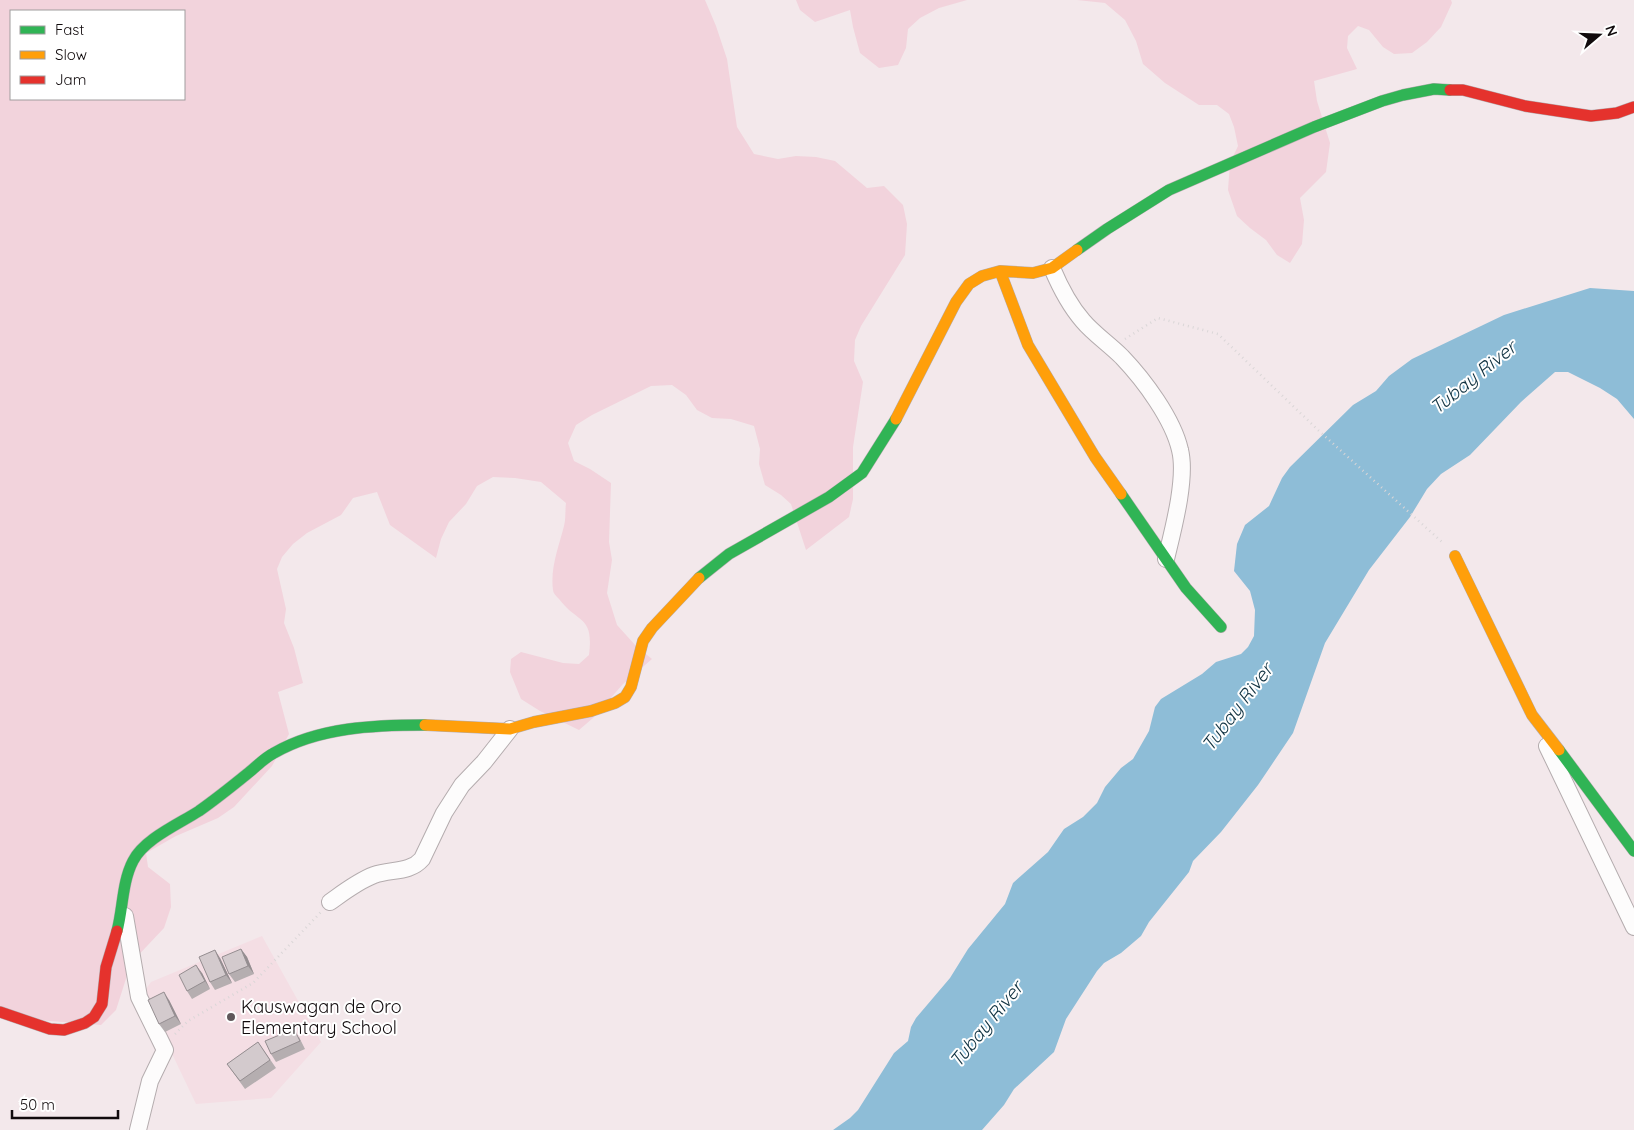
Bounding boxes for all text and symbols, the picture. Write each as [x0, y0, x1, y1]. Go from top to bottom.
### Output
legend [10, 10, 185, 100]
north arrow [1574, 10, 1624, 60]
text: Fast [55, 20, 84, 39]
text: N [1601, 23, 1621, 39]
text: Slow [55, 45, 87, 64]
text: Jam [55, 70, 86, 89]
water label: Tubay River [1425, 333, 1523, 419]
water label: Tubay River [1196, 656, 1279, 756]
water label: Tubay River [944, 974, 1030, 1072]
place label: Kauswagan de Oro Elementary School [241, 995, 402, 1039]
marker: Kauswagan de Oro Elementary School [225, 1011, 237, 1023]
scale bar [12, 1088, 119, 1120]
text: 50 m [20, 1095, 55, 1114]

